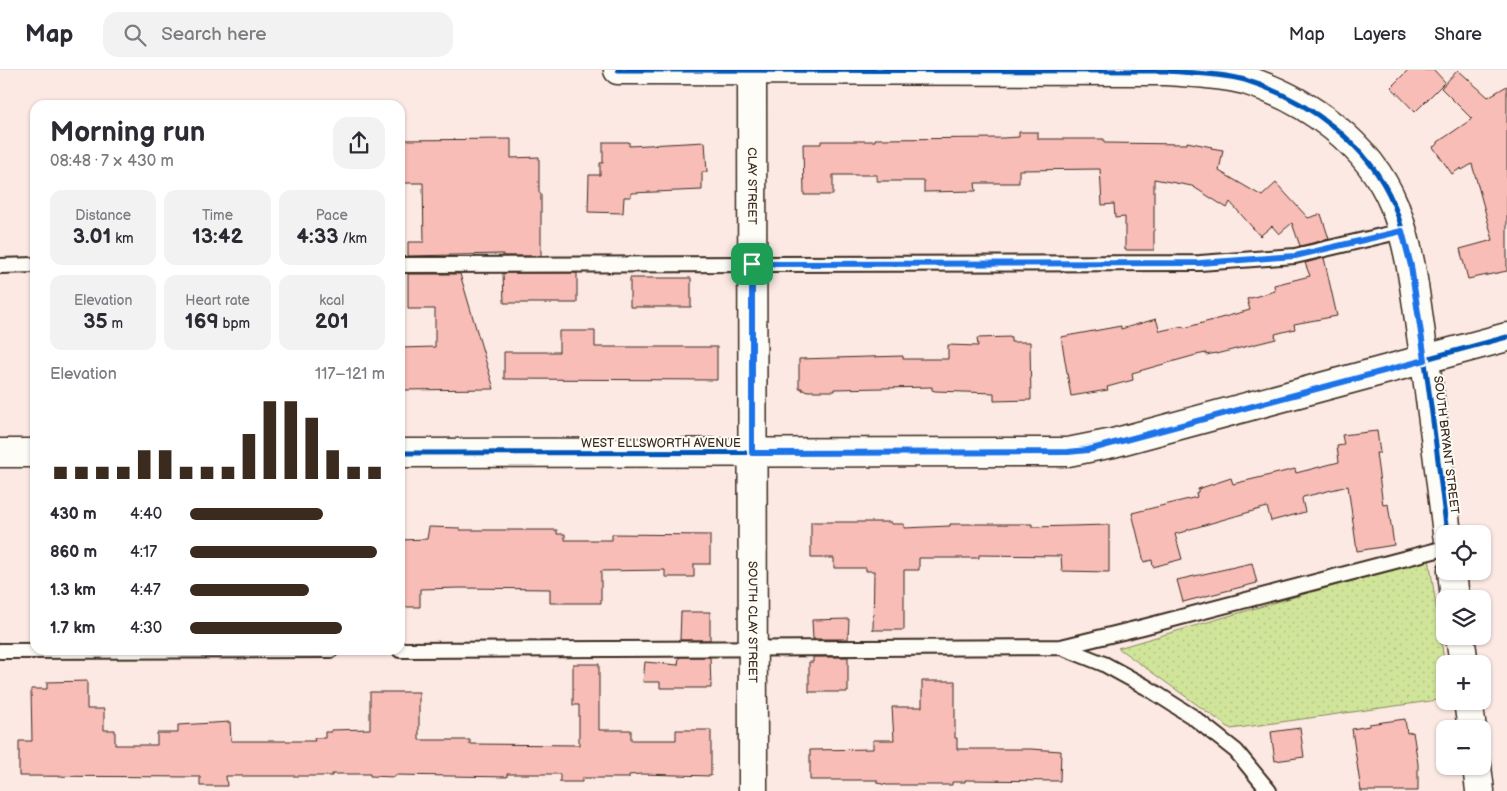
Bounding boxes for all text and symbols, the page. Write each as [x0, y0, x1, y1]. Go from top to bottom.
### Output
search box [103, 12, 453, 57]
text: Map [25, 20, 73, 49]
icon: search [121, 21, 149, 49]
text: Search here [161, 23, 267, 46]
text: Map [1289, 24, 1325, 45]
text: Layers [1353, 24, 1406, 45]
text: Share [1434, 24, 1482, 45]
text: Morning run [50, 116, 205, 149]
button: share [333, 117, 385, 169]
street label: CLAY STREET [745, 147, 760, 226]
text: 08:48 · 7 × 430 m [50, 152, 174, 171]
text: Distance [75, 207, 131, 224]
text: Time [202, 207, 233, 224]
text: Pace [316, 207, 348, 224]
text: 3.01 [73, 224, 111, 249]
text: 13:42 [192, 224, 243, 249]
text: 4:33 [297, 224, 339, 249]
text: km [111, 230, 134, 247]
text: /km [339, 230, 367, 247]
pin [731, 243, 773, 285]
icon: arrive [738, 250, 766, 278]
text: Elevation [74, 292, 132, 309]
text: Heart rate [185, 292, 250, 309]
text: kcal [319, 292, 344, 309]
text: 35 [83, 309, 108, 334]
text: 169 [185, 309, 219, 334]
text: 201 [315, 309, 349, 334]
text: m [108, 315, 123, 332]
text: bpm [219, 315, 250, 332]
text: Elevation [50, 365, 117, 384]
text: 117–121 m [315, 365, 385, 384]
street label: SOUTH BRYANT STREET [1430, 375, 1462, 516]
street label: WEST ELLSWORTH AVENUE [581, 436, 741, 451]
text: 430 m [50, 505, 97, 524]
text: 4:40 [130, 505, 162, 524]
map controls [1436, 525, 1491, 775]
button: locate [1436, 525, 1491, 580]
text: 860 m [50, 543, 97, 562]
text: 4:17 [130, 543, 157, 562]
street label: SOUTH CLAY STREET [745, 561, 760, 684]
text: 1.3 km [50, 581, 96, 600]
text: 4:47 [130, 581, 161, 600]
button: layers [1436, 590, 1491, 645]
text: 1.7 km [50, 619, 95, 638]
text: 4:30 [130, 619, 162, 638]
button: + [1436, 655, 1491, 710]
button: − [1436, 720, 1491, 775]

